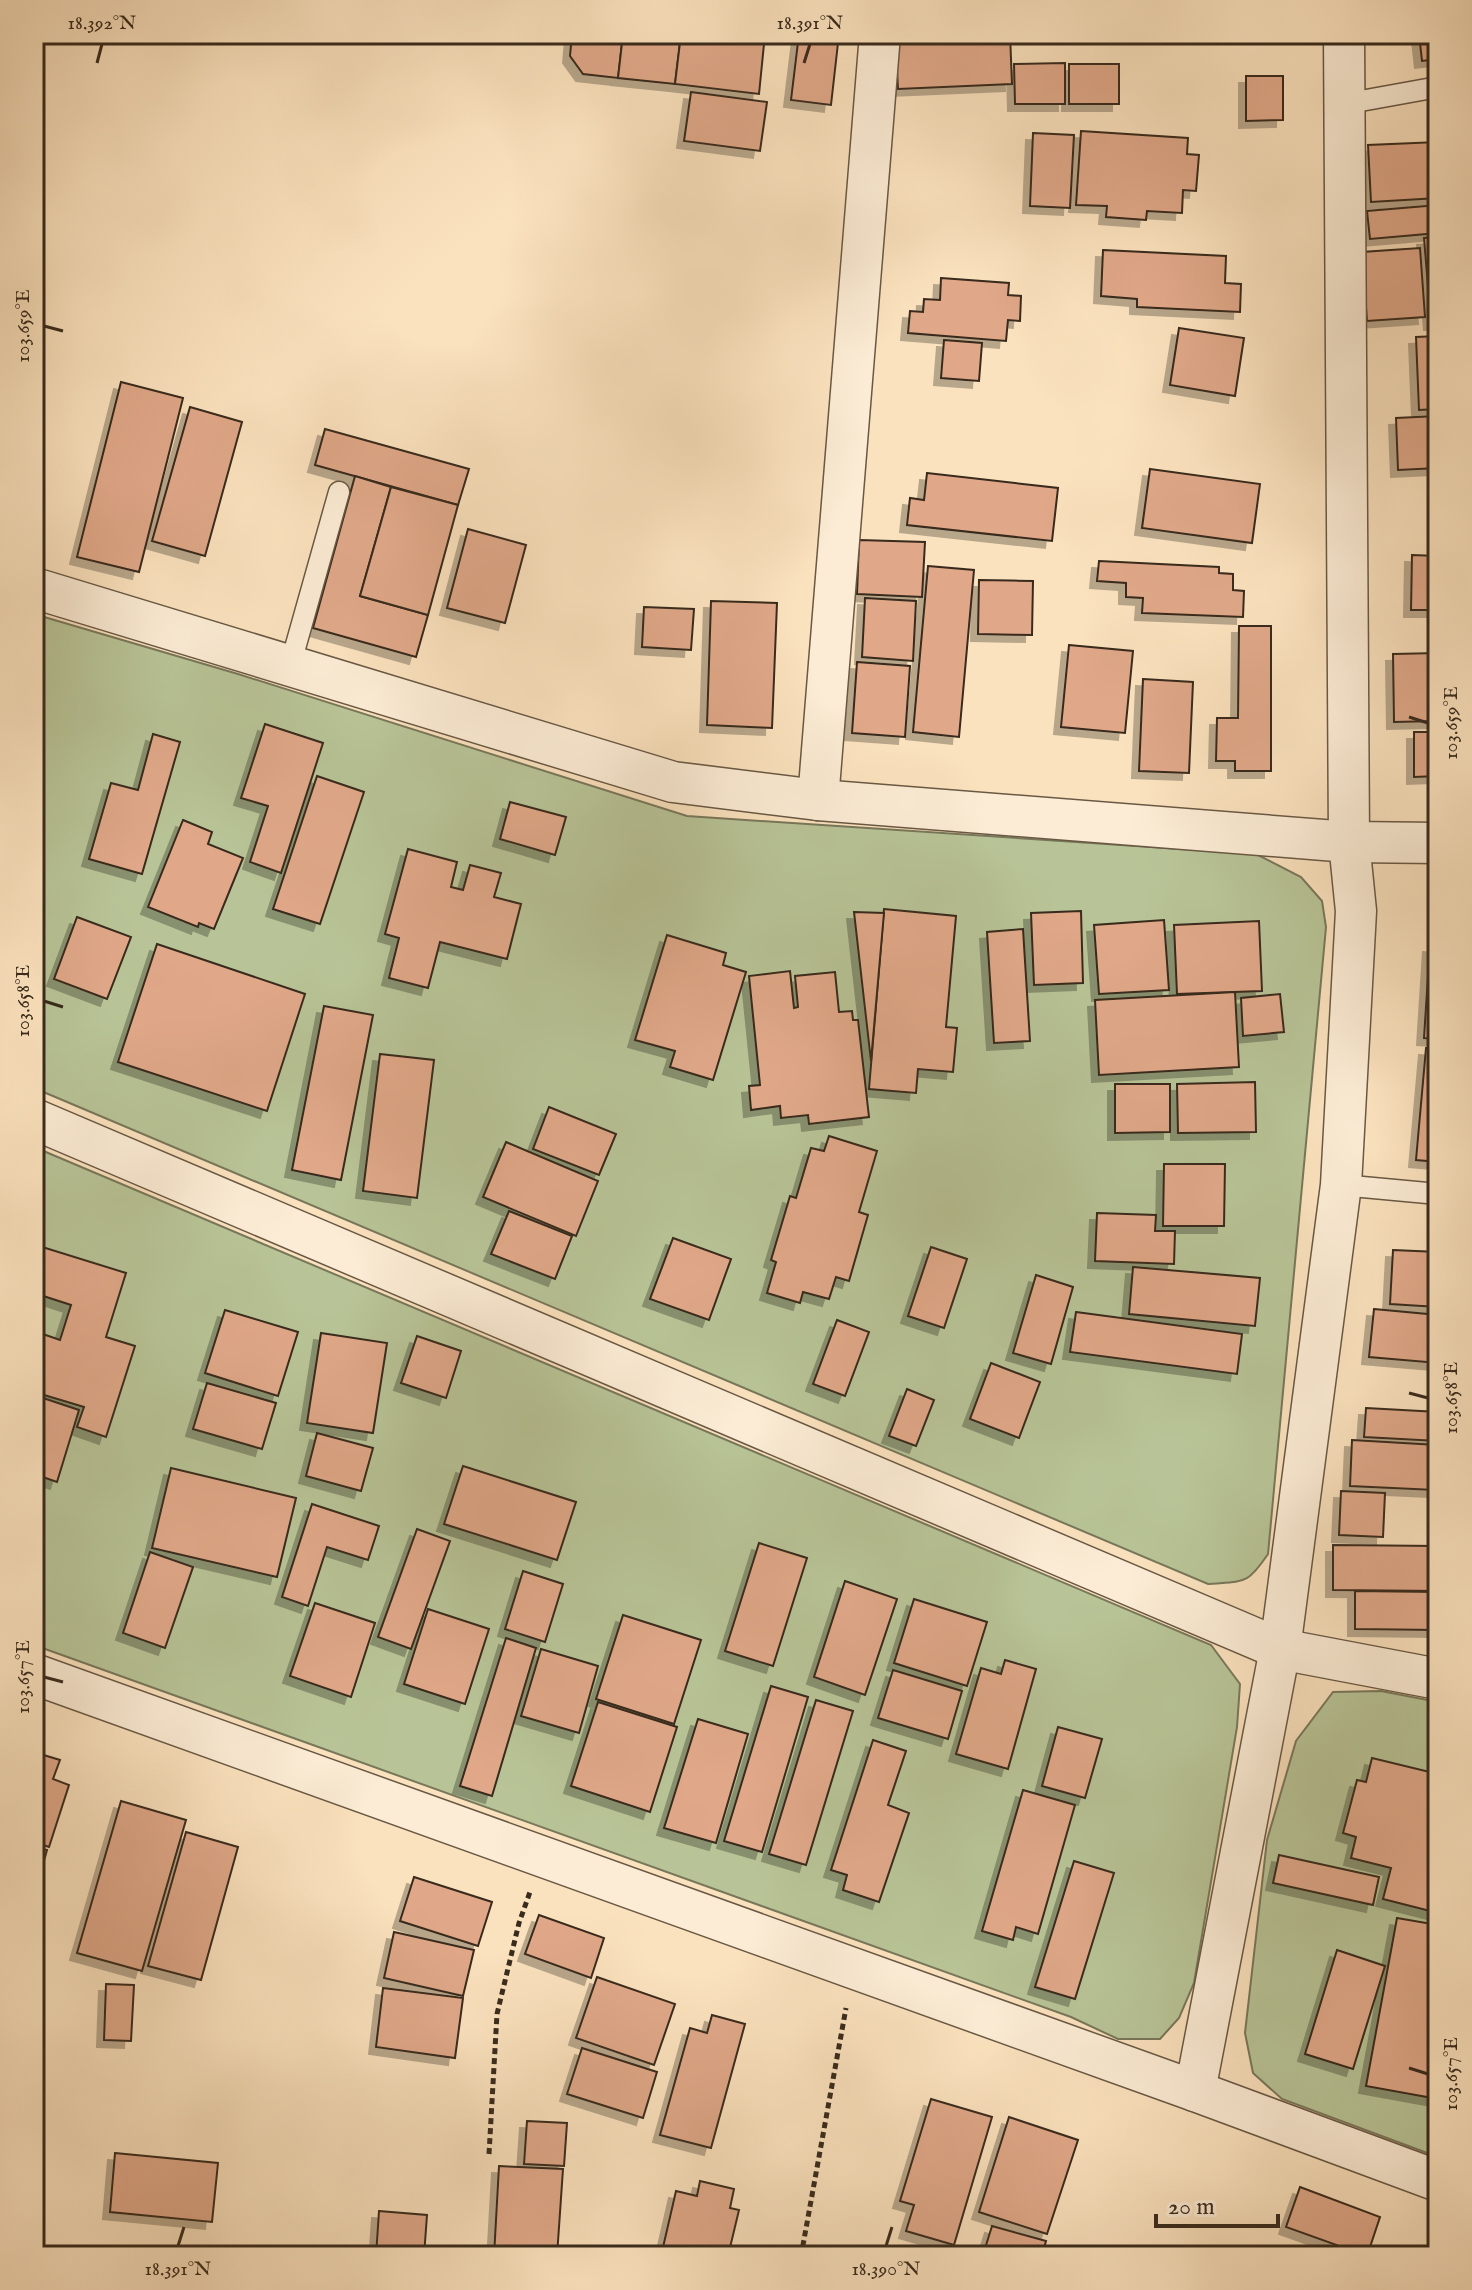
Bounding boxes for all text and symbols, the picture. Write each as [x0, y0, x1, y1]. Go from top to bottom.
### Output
text: 18.392°N [68, 11, 136, 36]
text: 18.391°N [777, 11, 843, 36]
text: 103.659°E [11, 289, 36, 363]
text: 103.659°E [1439, 686, 1464, 760]
text: 103.658°E [11, 965, 36, 1037]
text: 103.658°E [1439, 1362, 1464, 1434]
text: 103.657°E [11, 1640, 36, 1714]
text: 103.657°E [1439, 2037, 1464, 2111]
scale bar [1156, 2178, 1278, 2228]
text: 20 m [1168, 2192, 1215, 2223]
text: 18.391°N [145, 2257, 211, 2282]
text: 18.390°N [851, 2257, 921, 2282]

